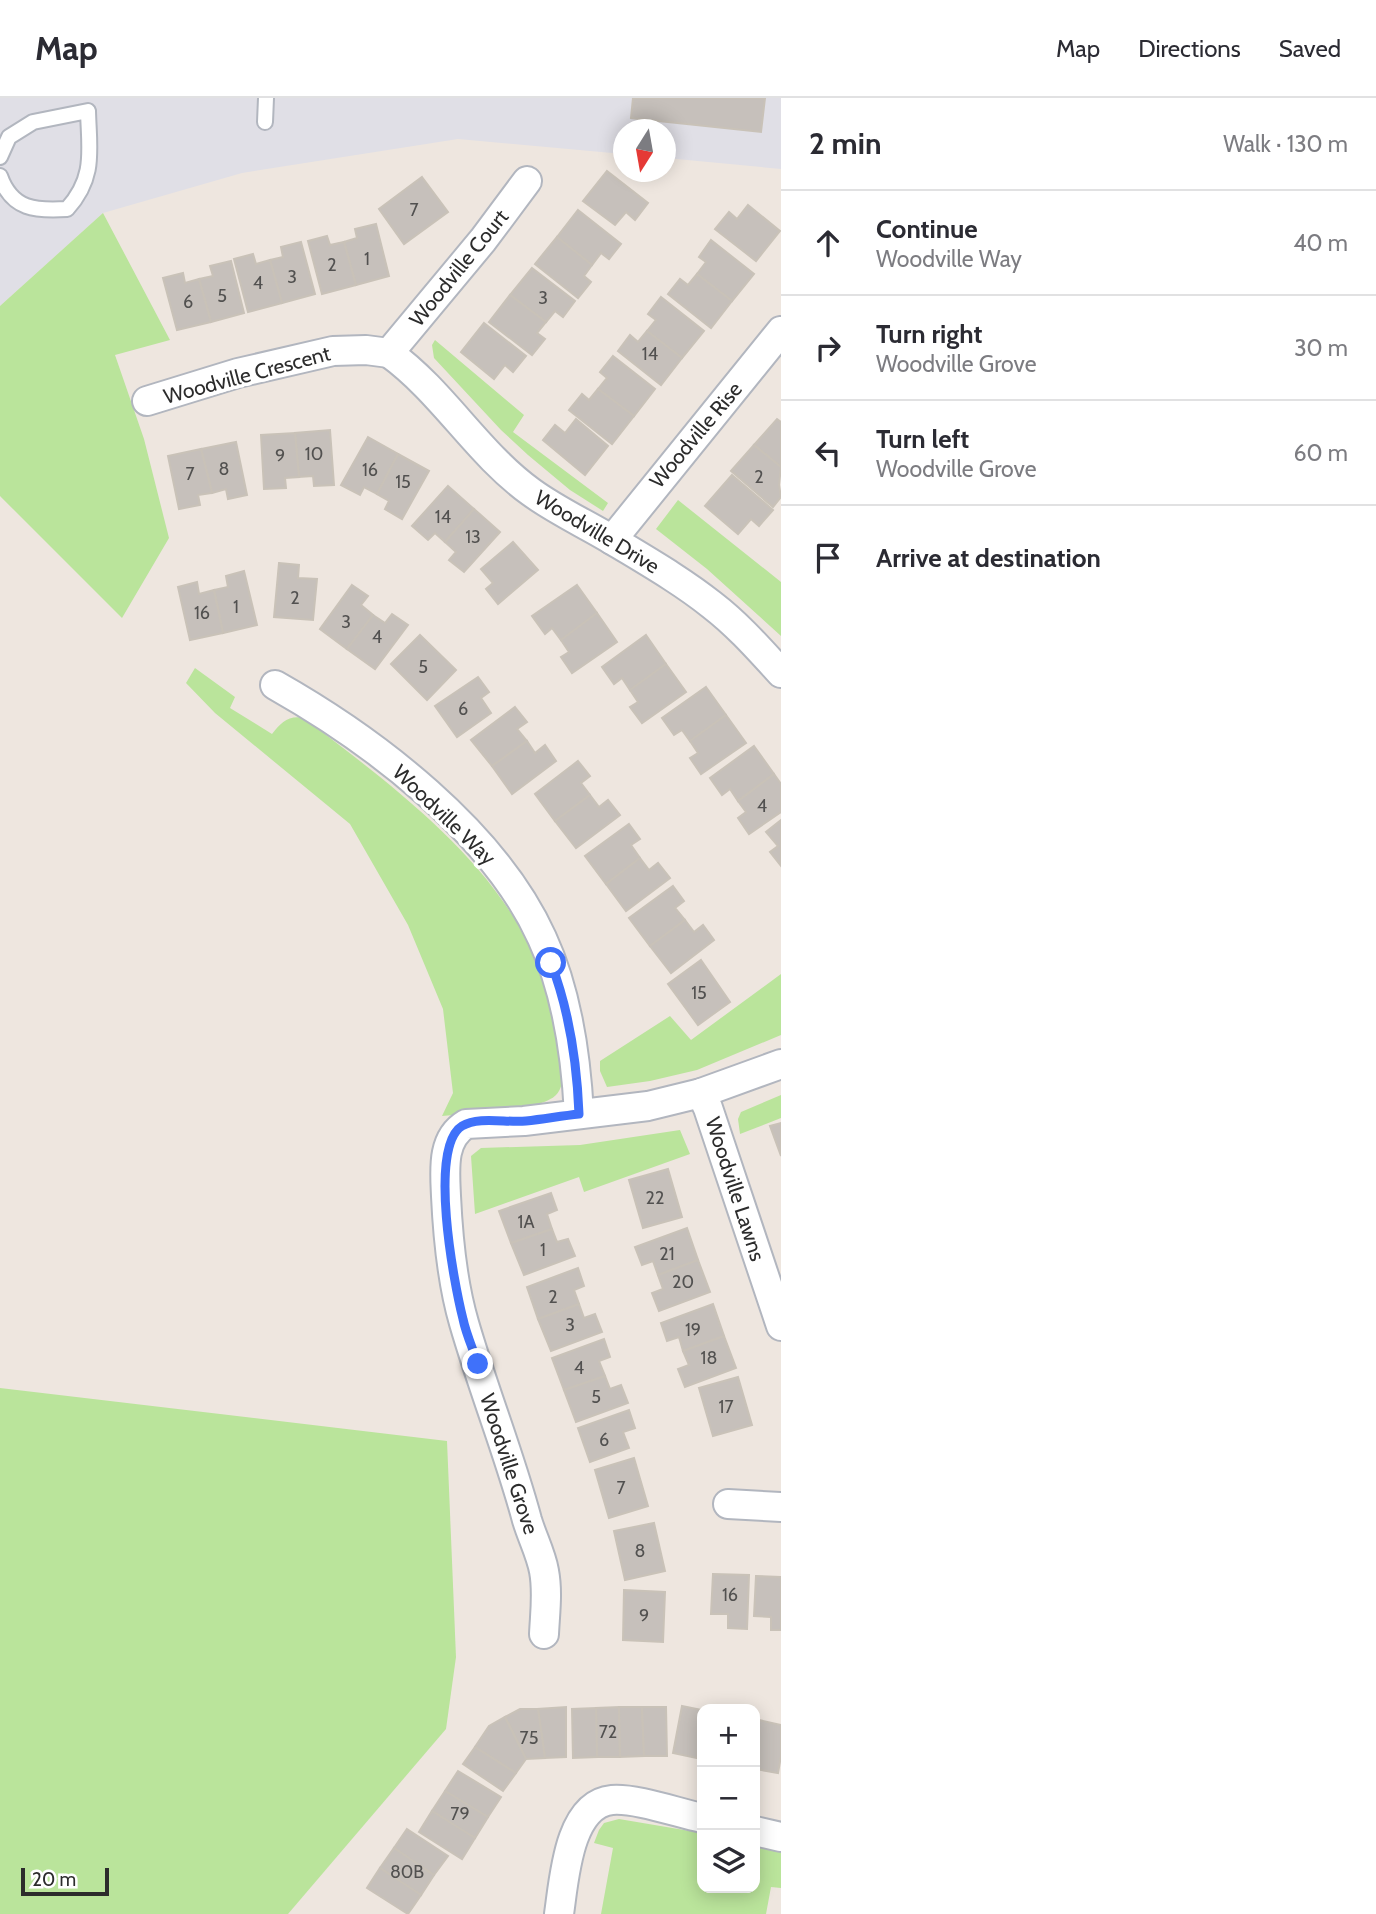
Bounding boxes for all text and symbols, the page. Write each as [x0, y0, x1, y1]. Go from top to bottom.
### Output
text: Map [35, 28, 98, 68]
text: Map [1056, 34, 1100, 63]
text: Directions [1138, 34, 1241, 63]
text: Saved [1279, 34, 1341, 63]
north arrow [613, 119, 676, 182]
text: 2 min [809, 125, 881, 162]
text: Walk · 130 m [1223, 130, 1348, 158]
house number: 7 [409, 199, 419, 221]
street label: Woodville Court [404, 204, 513, 331]
text: Continue [876, 213, 978, 245]
icon: ahead [809, 224, 847, 262]
text: 40 m [1293, 229, 1348, 257]
text: Woodville Way [876, 245, 1022, 273]
house number: 1 [364, 248, 370, 270]
house number: 2 [327, 254, 337, 276]
house number: 3 [287, 266, 297, 288]
house number: 4 [253, 272, 263, 294]
house number: 5 [217, 285, 227, 307]
house number: 3 [538, 287, 548, 309]
house number: 6 [183, 291, 193, 313]
text: Turn right [876, 318, 982, 350]
icon: right [809, 329, 847, 367]
text: 30 m [1294, 334, 1348, 362]
street label: Woodville Crescent [161, 340, 333, 409]
house number: 14 [642, 343, 658, 365]
text: Woodville Grove [876, 350, 1036, 378]
street label: Woodville Rise [644, 377, 747, 493]
text: Turn left [876, 423, 969, 455]
icon: left [809, 434, 847, 472]
text: 60 m [1294, 439, 1348, 467]
house number: 10 [305, 443, 323, 465]
house number: 9 [275, 445, 285, 467]
text: Woodville Grove [876, 455, 1036, 483]
house number: 8 [219, 458, 229, 480]
house number: 16 [362, 459, 378, 481]
house number: 7 [185, 463, 195, 485]
house number: 2 [754, 466, 764, 488]
house number: 15 [395, 471, 411, 493]
street label: Woodville Drive [530, 485, 664, 579]
house number: 14 [435, 506, 451, 528]
house number: 13 [465, 526, 481, 548]
icon: arrive [809, 539, 847, 577]
text: Arrive at destination [876, 542, 1101, 574]
house number: 2 [290, 587, 300, 609]
house number: 1 [233, 596, 239, 618]
house number: 16 [194, 602, 210, 624]
house number: 3 [341, 611, 351, 633]
house number: 4 [372, 626, 382, 648]
house number: 5 [418, 656, 428, 678]
house number: 6 [458, 698, 468, 720]
street label: Woodville Way [388, 759, 501, 870]
house number: 4 [757, 795, 767, 817]
route start [535, 947, 566, 978]
house number: 15 [691, 982, 707, 1004]
street label: Woodville Lawns [700, 1114, 771, 1264]
house number: 22 [646, 1187, 664, 1209]
house number: 1A [518, 1211, 534, 1233]
house number: 1 [540, 1239, 546, 1261]
house number: 21 [659, 1243, 675, 1265]
house number: 20 [672, 1271, 694, 1293]
house number: 2 [548, 1286, 558, 1308]
house number: 3 [565, 1314, 575, 1336]
house number: 19 [685, 1319, 701, 1341]
house number: 18 [701, 1347, 717, 1369]
route end [462, 1348, 493, 1379]
house number: 4 [574, 1357, 584, 1379]
house number: 5 [591, 1386, 601, 1408]
street label: Woodville Grove [475, 1390, 544, 1538]
house number: 17 [719, 1396, 733, 1418]
house number: 6 [599, 1429, 609, 1451]
house number: 7 [616, 1477, 626, 1499]
house number: 8 [635, 1540, 645, 1562]
house number: 16 [722, 1584, 738, 1606]
house number: 9 [639, 1605, 649, 1627]
map controls [697, 1704, 760, 1893]
button: + [697, 1704, 760, 1767]
house number: 72 [599, 1721, 617, 1743]
house number: 75 [520, 1727, 538, 1749]
button: − [697, 1767, 760, 1830]
house number: 79 [450, 1803, 470, 1825]
button: layers [697, 1830, 760, 1893]
house number: 80B [390, 1861, 424, 1883]
scale bar [21, 1865, 108, 1897]
text: 20 m [32, 1868, 76, 1891]

